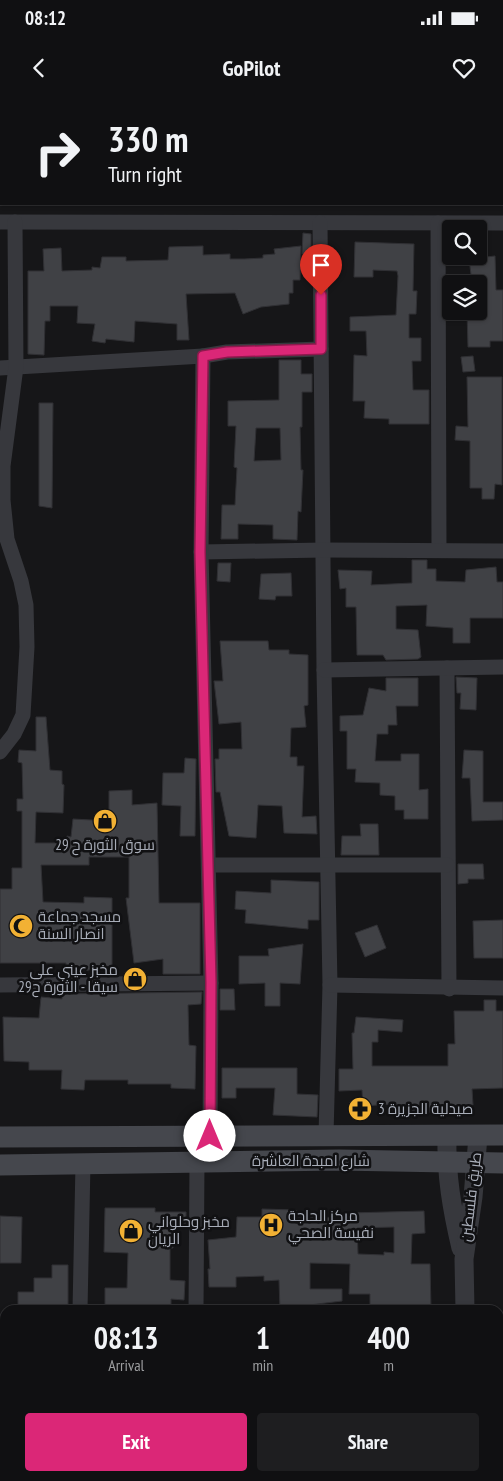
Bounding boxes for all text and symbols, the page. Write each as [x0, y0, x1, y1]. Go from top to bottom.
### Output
text: 08:12 [25, 6, 66, 30]
icon: back [25, 54, 53, 82]
text: GoPilot [223, 54, 280, 82]
icon: heart [450, 54, 478, 82]
text: 330 m [108, 116, 189, 162]
icon: right [25, 120, 90, 185]
text: Turn right [108, 160, 182, 188]
map controls [442, 220, 487, 320]
button: search [442, 220, 487, 265]
pin [300, 244, 342, 295]
icon: arrive [307, 251, 335, 279]
button: layers [442, 275, 487, 320]
shop icon: سوق الثورة ح 29 [92, 808, 118, 834]
place label: سوق الثورة ح 29 [55, 835, 155, 856]
place label: مسجد جماعة انصار السنة [38, 907, 121, 943]
mosque icon: مسجد جماعة انصار السنة [8, 913, 34, 939]
place label: مخبز عيني على سيقا - الثورة ح29 [18, 960, 118, 998]
shop icon: مخبز عيني على سيقا - الثورة ح29 [122, 966, 148, 992]
pharmacy icon: صيدلية الجزيرة 3 [347, 1096, 373, 1122]
place label: صيدلية الجزيرة 3 [378, 1099, 473, 1118]
position arrow [183, 1109, 235, 1161]
street label: شارع امبدة العاشرة [252, 1151, 370, 1172]
street label: طريق فلسطين [456, 1151, 486, 1243]
place label: مركز الحاجة نفيسة الصحي [288, 1206, 374, 1245]
place label: مخبز وحلواني الريان [148, 1212, 230, 1249]
hospital icon: مركز الحاجة نفيسة الصحي [258, 1212, 284, 1238]
shop icon: مخبز وحلواني الريان [118, 1218, 144, 1244]
text: 08:13 [94, 1318, 159, 1357]
text: 1 [256, 1318, 270, 1357]
text: 400 [367, 1318, 410, 1357]
text: Arrival [108, 1355, 144, 1375]
text: min [252, 1355, 273, 1375]
text: m [383, 1355, 394, 1375]
button: Exit [25, 1413, 247, 1471]
button: Share [257, 1413, 479, 1471]

